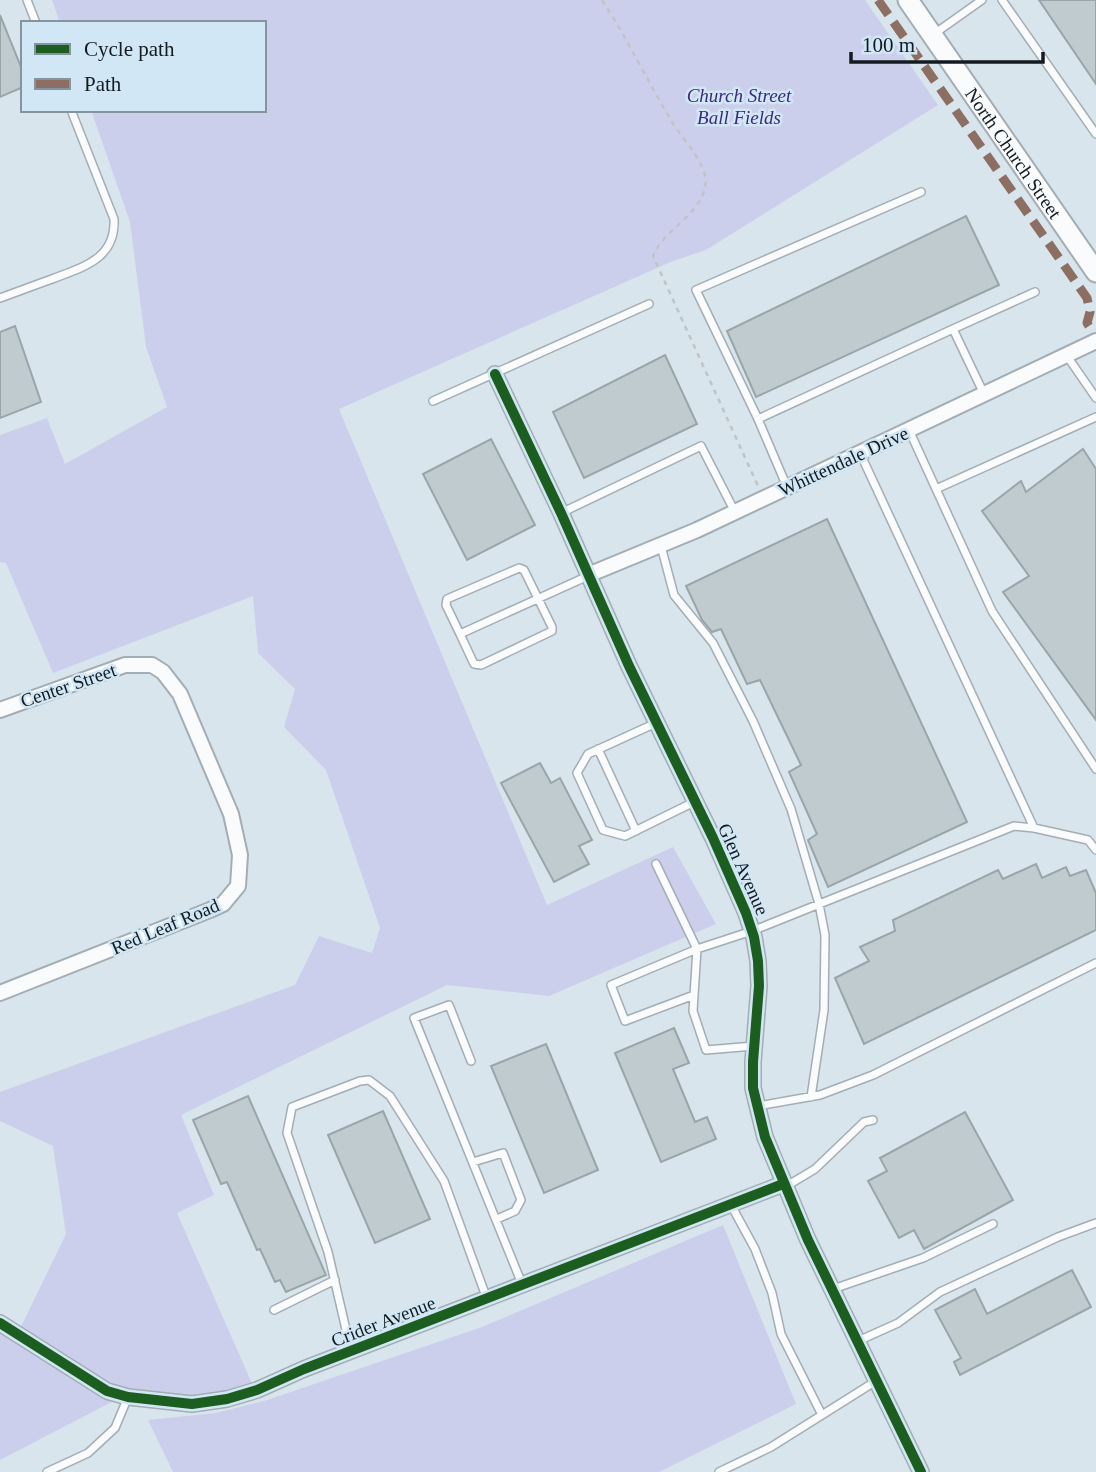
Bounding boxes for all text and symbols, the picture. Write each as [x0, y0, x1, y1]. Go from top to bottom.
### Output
legend [21, 21, 266, 112]
scale bar [851, 21, 1044, 65]
text: 100 m [862, 33, 915, 57]
text: Cycle path [84, 37, 175, 61]
text: Path [84, 72, 122, 96]
street label: North Church Street [961, 84, 1066, 223]
park label: Church Street Ball Fields [687, 85, 792, 128]
street label: Whittendale Drive [775, 422, 911, 501]
street label: Center Street [18, 659, 119, 712]
street label: Glen Avenue [714, 820, 773, 918]
street label: Red Leaf Road [108, 894, 223, 959]
street label: Crider Avenue [328, 1292, 438, 1351]

